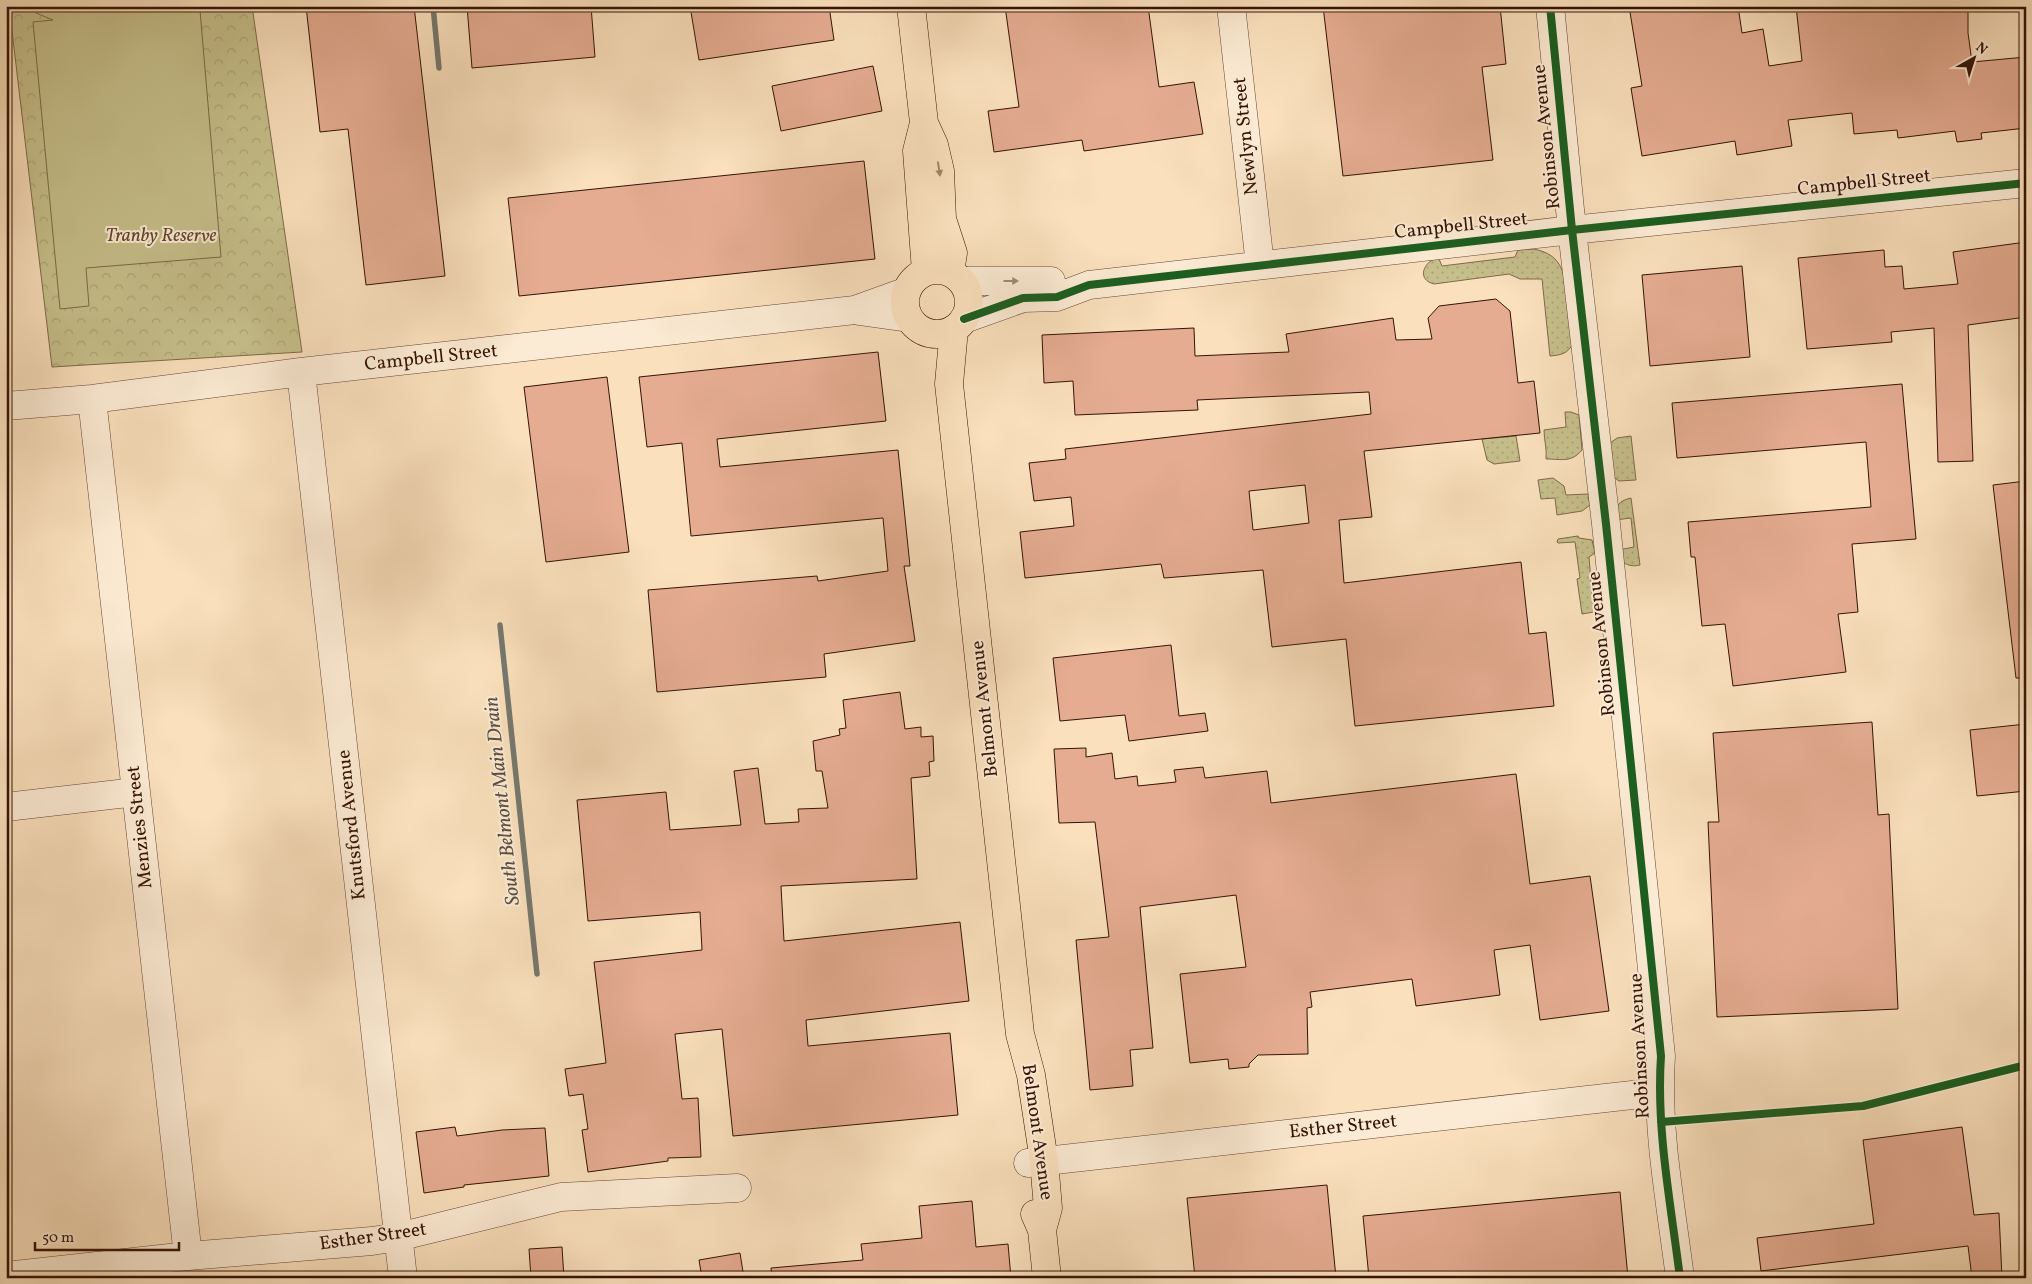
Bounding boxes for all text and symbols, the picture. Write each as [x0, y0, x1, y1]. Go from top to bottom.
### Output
north arrow [1950, 32, 2000, 82]
text: N [1971, 38, 1991, 60]
street label: Robinson Avenue [1526, 63, 1568, 211]
street label: Newlyn Street [1227, 75, 1265, 196]
one-way arrow [935, 162, 943, 178]
street label: Campbell Street [1796, 163, 1932, 203]
street label: Campbell Street [1393, 206, 1529, 246]
park label: Tranby Reserve [105, 223, 217, 249]
one-way arrow [1003, 277, 1019, 285]
street label: Campbell Street [363, 338, 499, 378]
street label: Robinson Avenue [1581, 570, 1623, 718]
street label: Belmont Avenue [965, 639, 1005, 779]
water label: South Belmont Main Drain [478, 695, 528, 907]
street label: Knutsford Avenue [331, 749, 373, 901]
street label: Menzies Street [121, 764, 159, 890]
street label: Robinson Avenue [1623, 973, 1657, 1119]
street label: Belmont Avenue [1015, 1062, 1059, 1202]
street label: Esther Street [1288, 1108, 1398, 1146]
street label: Esther Street [318, 1217, 429, 1257]
scale bar [35, 1219, 179, 1251]
text: 50 m [42, 1228, 74, 1249]

